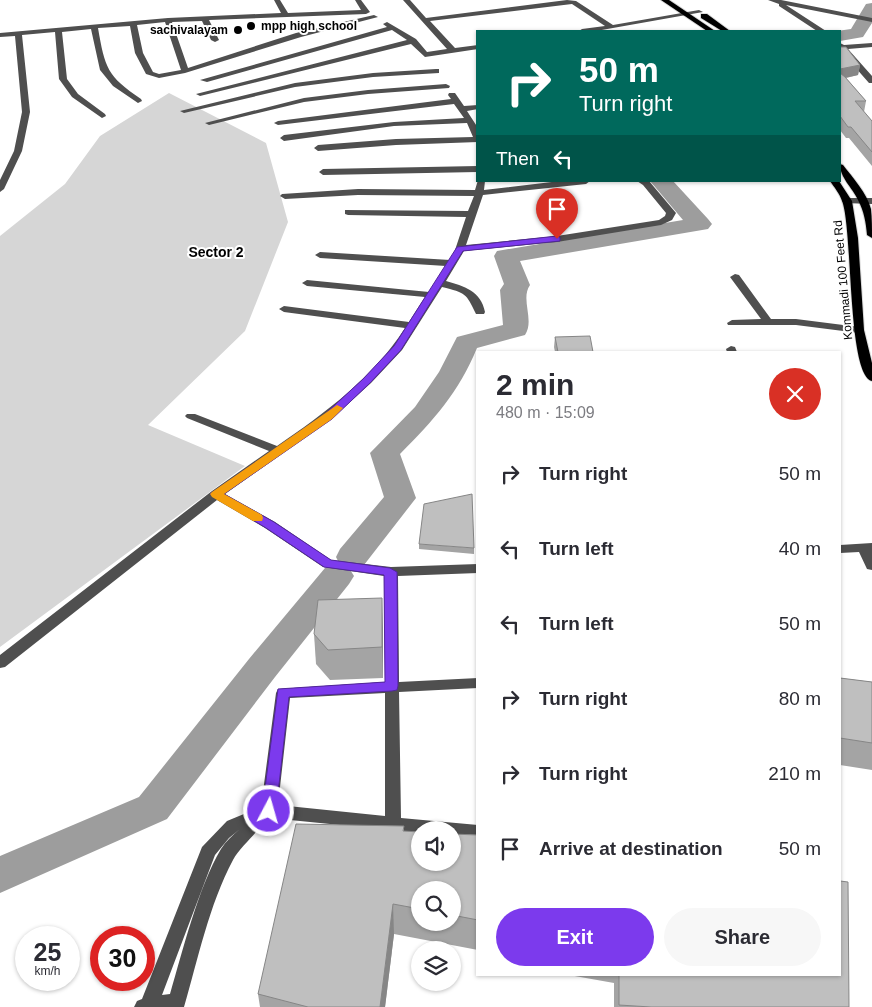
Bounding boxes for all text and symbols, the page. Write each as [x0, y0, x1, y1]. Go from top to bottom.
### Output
place label: mpp high school [261, 19, 357, 33]
marker: mpp high school [245, 20, 257, 32]
place label: sachivalayam [150, 23, 228, 37]
marker: sachivalayam [232, 24, 244, 36]
icon: right [496, 50, 561, 115]
text: 50 m [579, 50, 659, 89]
text: Turn right [579, 91, 672, 116]
icon: left [549, 145, 577, 173]
text: Then [496, 148, 539, 169]
pin [536, 188, 578, 239]
icon: arrive [543, 195, 571, 223]
street label: Kommadi 100 Feet Rd [831, 220, 855, 340]
district label: Sector 2 [188, 244, 244, 260]
text: 2 min [496, 368, 574, 401]
button: close [769, 368, 821, 420]
text: 480 m · 15:09 [496, 404, 595, 421]
icon: right [496, 460, 524, 488]
text: Turn right [539, 463, 627, 484]
text: 50 m [779, 463, 821, 484]
icon: left [496, 535, 524, 563]
text: Turn left [539, 538, 614, 559]
text: 40 m [779, 538, 821, 559]
icon: left [496, 610, 524, 638]
text: Turn left [539, 613, 614, 634]
text: 50 m [779, 613, 821, 634]
icon: right [496, 685, 524, 713]
text: Turn right [539, 688, 627, 709]
text: 80 m [779, 688, 821, 709]
icon: right [496, 760, 524, 788]
text: Turn right [539, 763, 627, 784]
text: 210 m [768, 763, 821, 784]
position arrow [242, 784, 294, 836]
map controls [411, 821, 461, 991]
button: sound [411, 821, 461, 871]
icon: arrive [496, 835, 524, 863]
text: Arrive at destination [539, 838, 723, 859]
text: 50 m [779, 838, 821, 859]
button: search [411, 881, 461, 931]
button: Exit [496, 908, 654, 966]
button: Share [664, 908, 821, 966]
speed limit sign: 30 [90, 926, 155, 991]
text: 25 [34, 938, 61, 966]
button: layers [411, 941, 461, 991]
text: km/h [34, 964, 61, 978]

